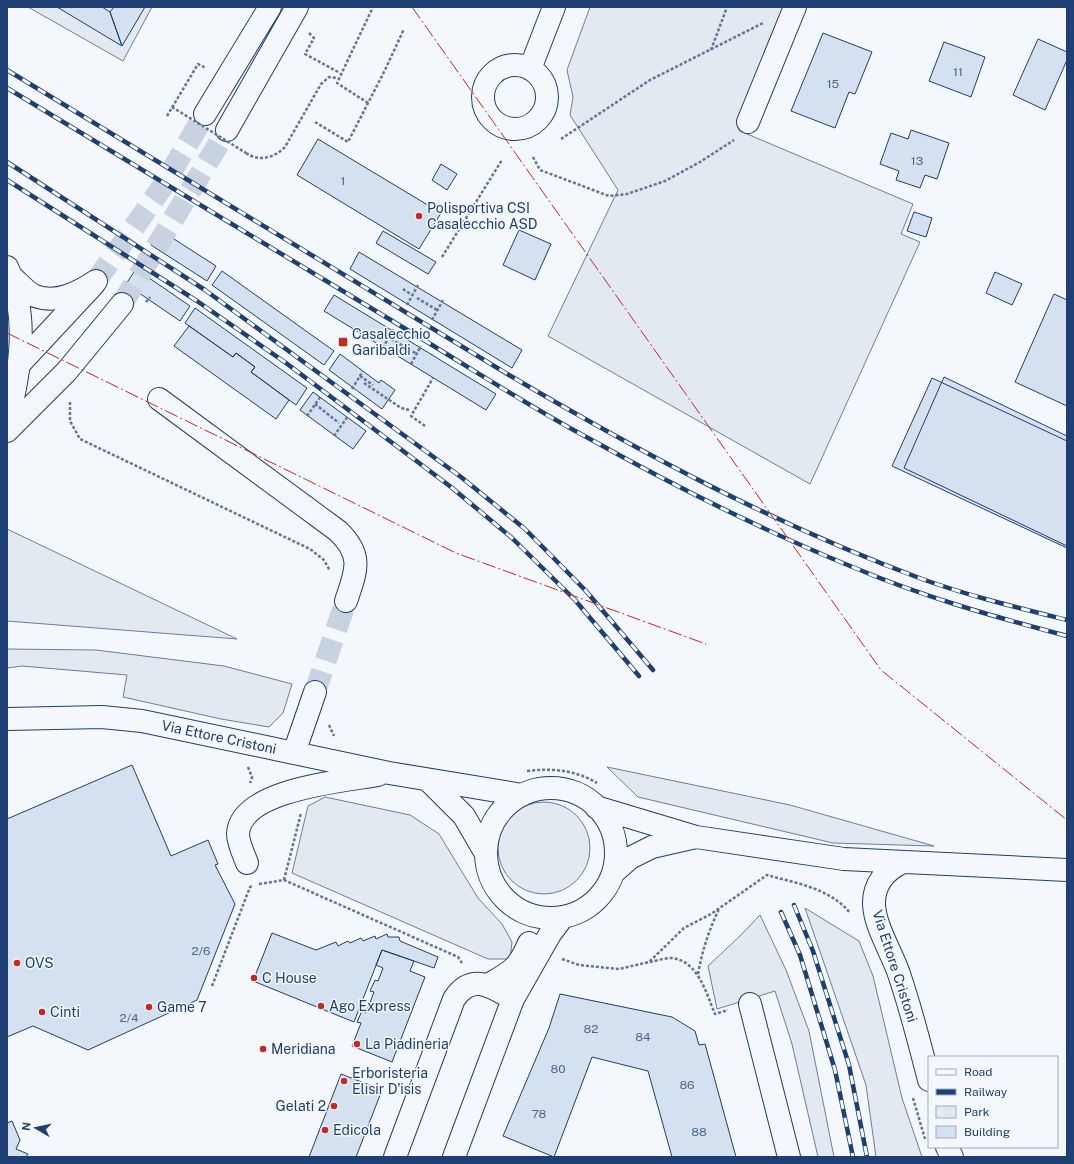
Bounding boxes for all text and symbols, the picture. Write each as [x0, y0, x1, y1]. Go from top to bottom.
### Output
house number: 11 [953, 65, 963, 79]
house number: 15 [827, 77, 840, 91]
house number: 13 [911, 154, 923, 168]
house number: 1 [341, 174, 345, 188]
place label: Polisportiva CSI Casalecchio ASD [427, 200, 538, 232]
marker: Polisportiva CSI Casalecchio ASD [414, 211, 424, 221]
place label: Casalecchio Garibaldi [352, 326, 431, 358]
marker: Casalecchio Garibaldi [337, 336, 349, 348]
street label: Via Ettore Cristoni [160, 717, 278, 757]
street label: Via Ettore Cristoni [869, 908, 921, 1024]
house number: 2/6 [192, 944, 210, 958]
place label: OVS [25, 955, 54, 971]
marker: OVS [12, 958, 22, 968]
place label: C House [262, 970, 317, 986]
marker: C House [249, 973, 259, 983]
place label: Ago Express [329, 998, 411, 1014]
place label: Game 7 [157, 999, 207, 1015]
marker: Ago Express [316, 1001, 326, 1011]
marker: Game 7 [144, 1002, 154, 1012]
place label: Cinti [50, 1004, 80, 1020]
marker: Cinti [37, 1007, 47, 1017]
house number: 2/4 [120, 1011, 139, 1025]
house number: 82 [584, 1022, 598, 1036]
house number: 84 [635, 1030, 651, 1044]
place label: La Piadineria [365, 1036, 449, 1052]
marker: La Piadineria [352, 1039, 362, 1049]
place label: Meridiana [271, 1041, 336, 1057]
marker: Meridiana [258, 1044, 268, 1054]
legend [928, 1056, 1058, 1148]
house number: 80 [550, 1062, 566, 1076]
place label: Erboristeria Elisir D'isis [352, 1065, 428, 1097]
text: Road [964, 1065, 992, 1079]
marker: Erboristeria Elisir D'isis [339, 1076, 349, 1086]
house number: 86 [679, 1078, 695, 1092]
text: Railway [964, 1085, 1008, 1099]
place label: Gelati 2 [276, 1098, 326, 1114]
marker: Gelati 2 [329, 1101, 339, 1111]
text: Park [964, 1105, 990, 1119]
house number: 78 [532, 1107, 547, 1121]
north arrow [16, 1108, 56, 1148]
text: N [20, 1121, 33, 1132]
place label: Edicola [333, 1122, 381, 1138]
marker: Edicola [320, 1125, 330, 1135]
house number: 88 [691, 1125, 707, 1139]
text: Building [964, 1125, 1010, 1139]

